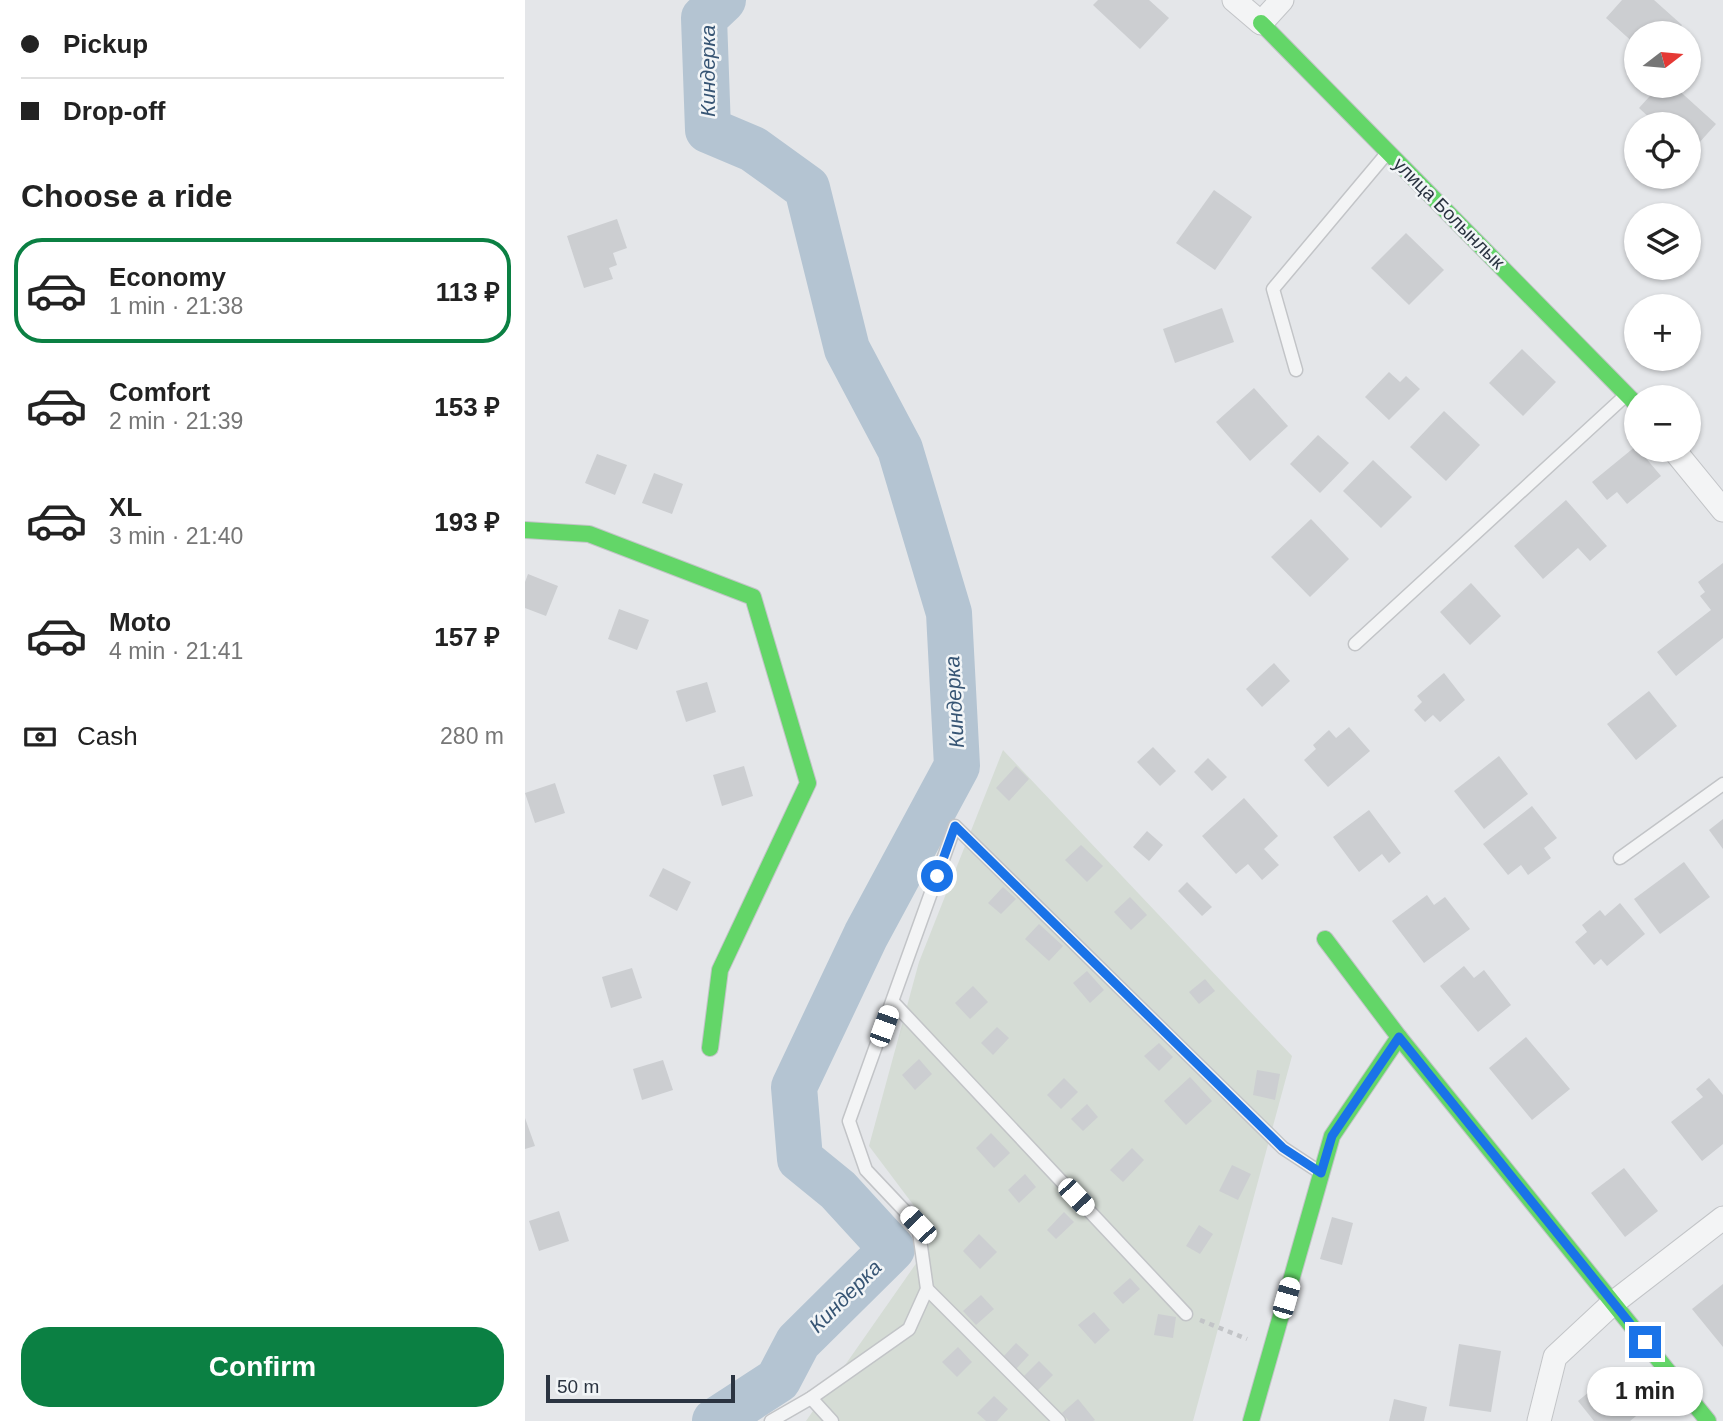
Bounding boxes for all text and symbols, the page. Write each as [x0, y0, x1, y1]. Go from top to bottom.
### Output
north arrow [1624, 21, 1701, 98]
map controls [1624, 21, 1701, 462]
water label: Киндерка [696, 25, 719, 117]
text: Pickup [63, 29, 148, 59]
text: Drop-off [63, 96, 166, 126]
button: locate [1624, 112, 1701, 189]
street label: улица Болынлык [1389, 153, 1509, 273]
text: Choose a ride [21, 178, 233, 214]
button: layers [1624, 203, 1701, 280]
icon: car [25, 259, 88, 322]
text: Economy [109, 262, 226, 292]
text: 113 ₽ [436, 277, 500, 307]
text: 1 min · 21:38 [109, 293, 243, 319]
button: + [1624, 294, 1701, 371]
icon: car [25, 374, 88, 437]
text: Comfort [109, 377, 210, 407]
button: − [1624, 385, 1701, 462]
text: 153 ₽ [434, 392, 500, 422]
text: 2 min · 21:39 [109, 408, 243, 434]
icon: car [25, 489, 88, 552]
text: XL [109, 492, 142, 522]
text: 193 ₽ [434, 507, 500, 537]
text: 3 min · 21:40 [109, 523, 243, 549]
icon: car [25, 604, 88, 667]
text: Moto [109, 607, 171, 637]
text: 157 ₽ [434, 622, 500, 652]
text: 4 min · 21:41 [109, 638, 243, 664]
water label: Киндерка [940, 655, 968, 749]
icon: cash [21, 718, 59, 756]
text: Cash [77, 721, 138, 751]
text: 280 m [440, 723, 504, 749]
route start [921, 860, 953, 892]
car [867, 1003, 902, 1049]
car [1054, 1174, 1099, 1220]
car [896, 1202, 941, 1248]
water label: Киндерка [804, 1255, 886, 1337]
car [1271, 1275, 1302, 1321]
route end [1629, 1326, 1661, 1358]
button: Confirm [21, 1327, 504, 1407]
callout: 1 min [1587, 1366, 1703, 1416]
scale bar [546, 1372, 735, 1404]
text: 50 m [557, 1376, 599, 1397]
text: 1 min [1615, 1378, 1675, 1404]

